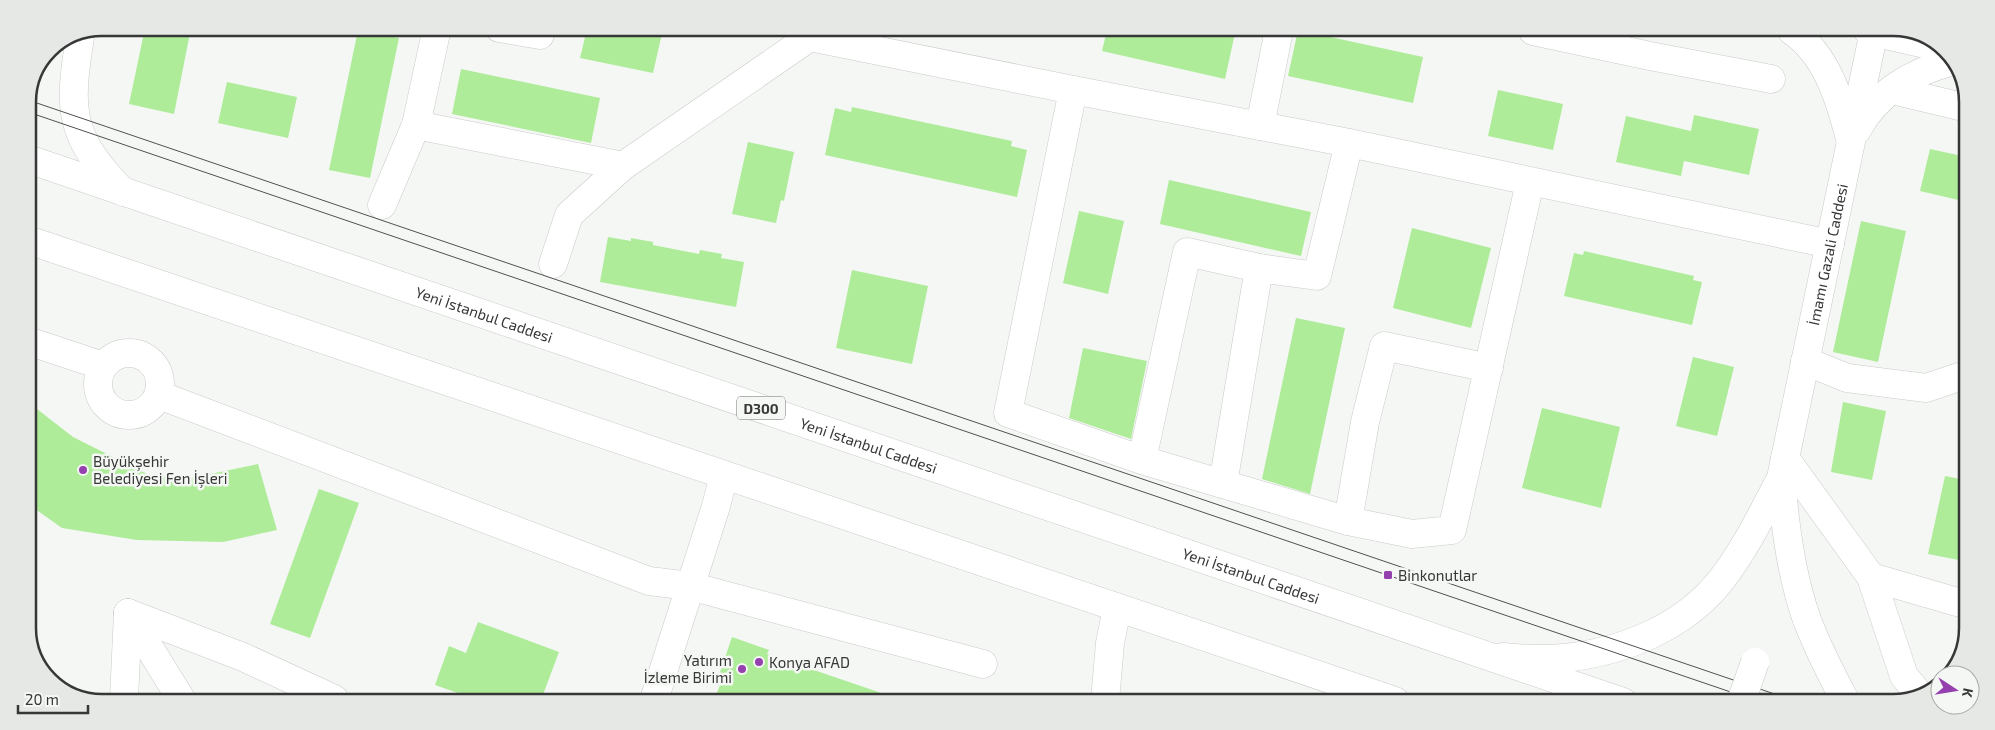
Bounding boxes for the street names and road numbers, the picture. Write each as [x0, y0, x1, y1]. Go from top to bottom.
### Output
street label: İmamı Gazali Caddesi [1804, 182, 1851, 327]
street label: Yeni İstanbul Caddesi [413, 283, 555, 346]
road number: D300 [737, 396, 785, 419]
street label: Yeni İstanbul Caddesi [798, 414, 940, 477]
street label: Yeni İstanbul Caddesi [1180, 544, 1322, 607]

